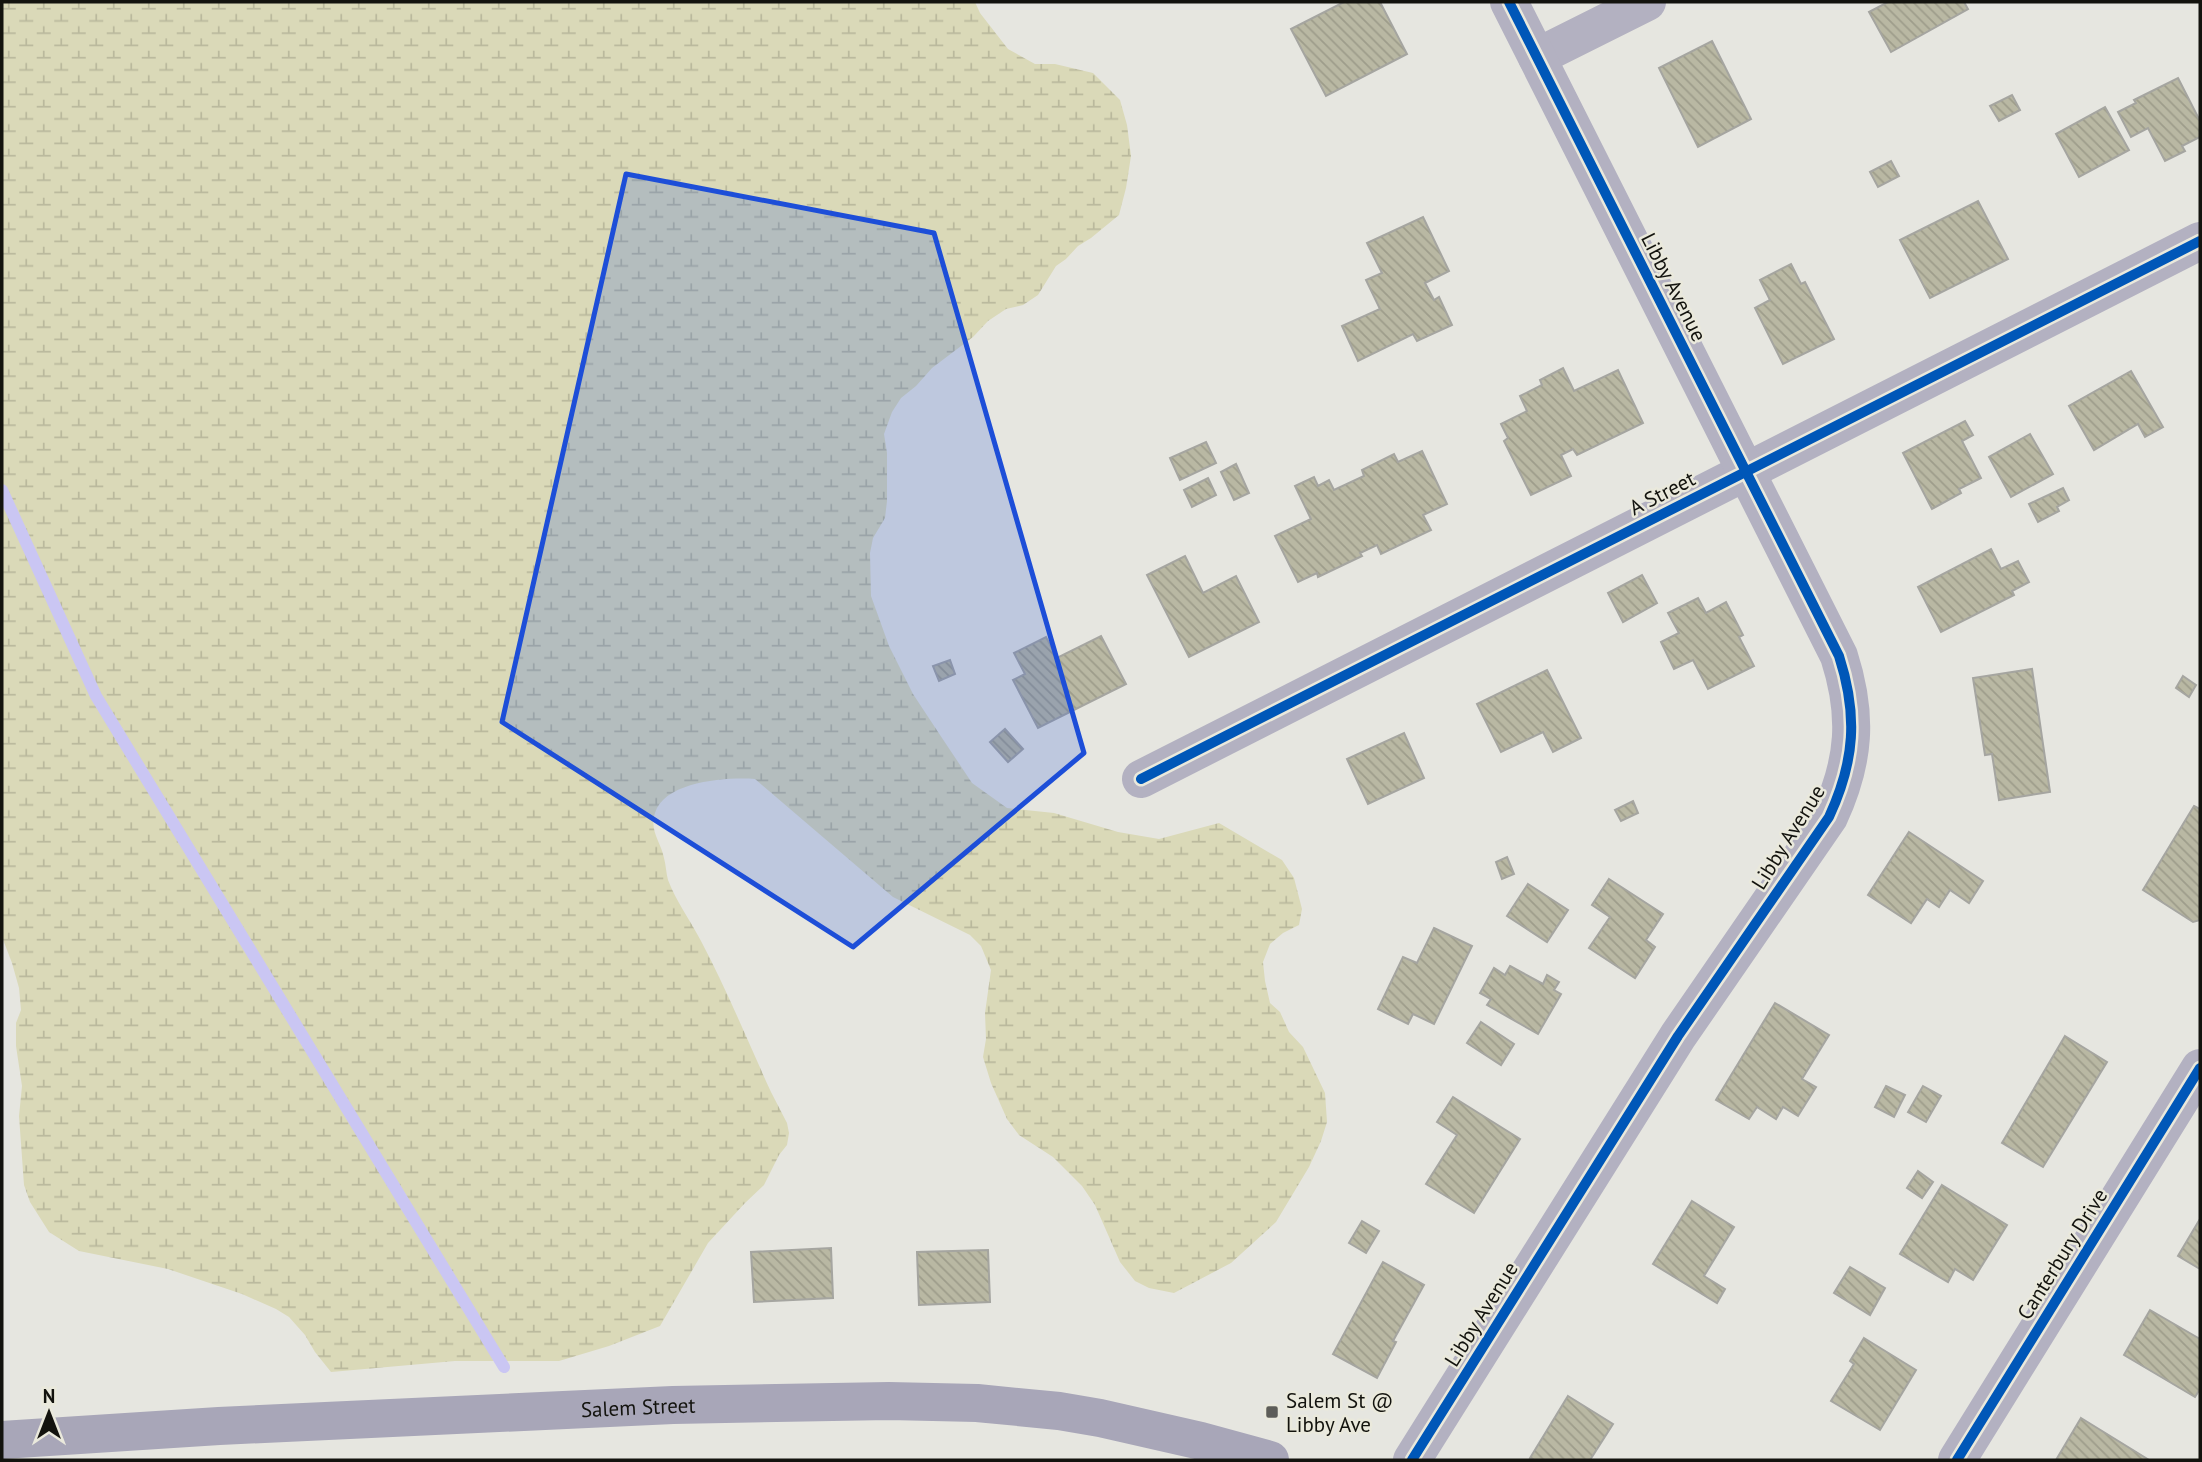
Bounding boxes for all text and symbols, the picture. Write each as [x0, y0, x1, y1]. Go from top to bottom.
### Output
street label: Libby Avenue [1635, 228, 1713, 346]
street label: A Street [1624, 465, 1700, 521]
street label: Libby Avenue [1745, 780, 1831, 894]
street label: Canterbury Drive [2011, 1183, 2113, 1325]
street label: Libby Avenue [1438, 1257, 1524, 1371]
north arrow [14, 1378, 84, 1448]
text: N [43, 1384, 55, 1408]
place label: Salem St @ Libby Ave [1286, 1387, 1393, 1438]
street label: Salem Street [580, 1391, 696, 1423]
marker: Salem St @ Libby Ave [1264, 1404, 1280, 1420]

